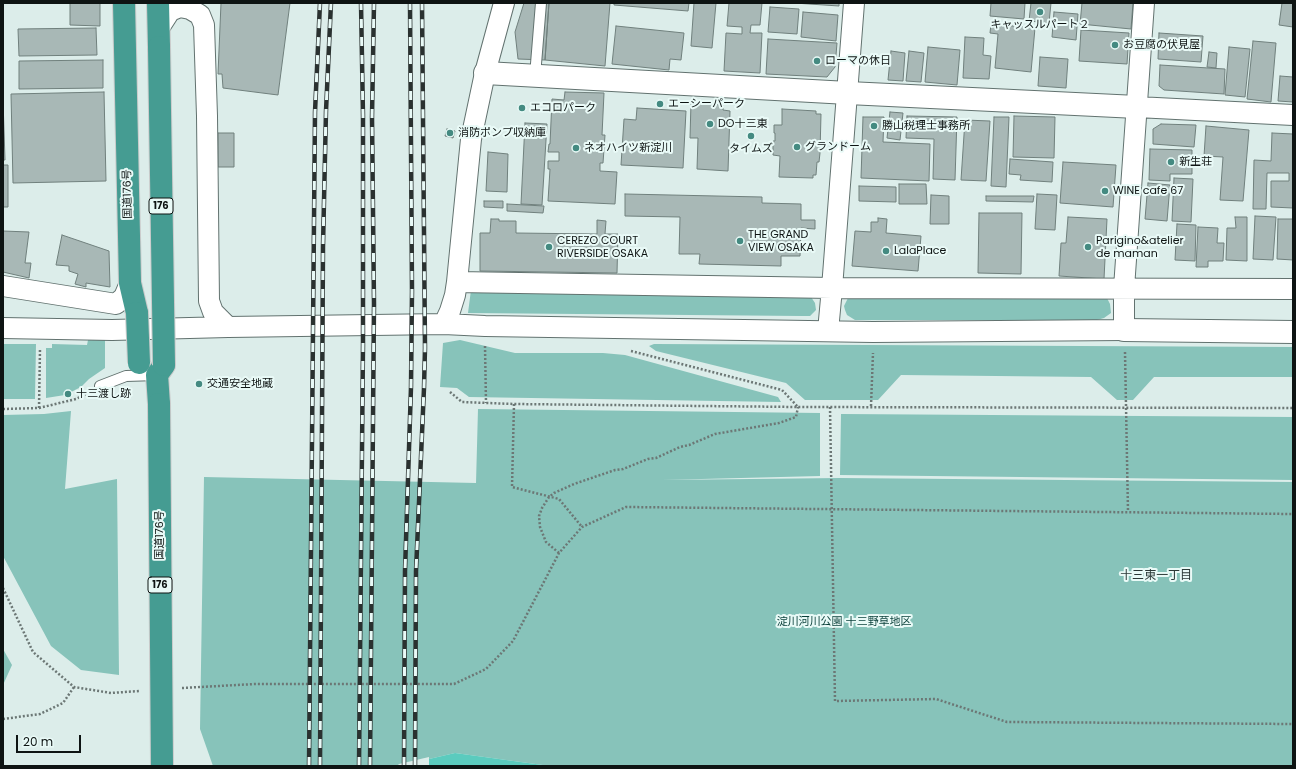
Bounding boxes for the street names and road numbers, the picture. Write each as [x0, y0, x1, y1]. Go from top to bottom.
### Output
street label: 国道176号 [121, 169, 135, 219]
road number: 176 [149, 198, 173, 214]
street label: 国道176号 [153, 510, 167, 560]
road number: 176 [148, 577, 172, 593]

